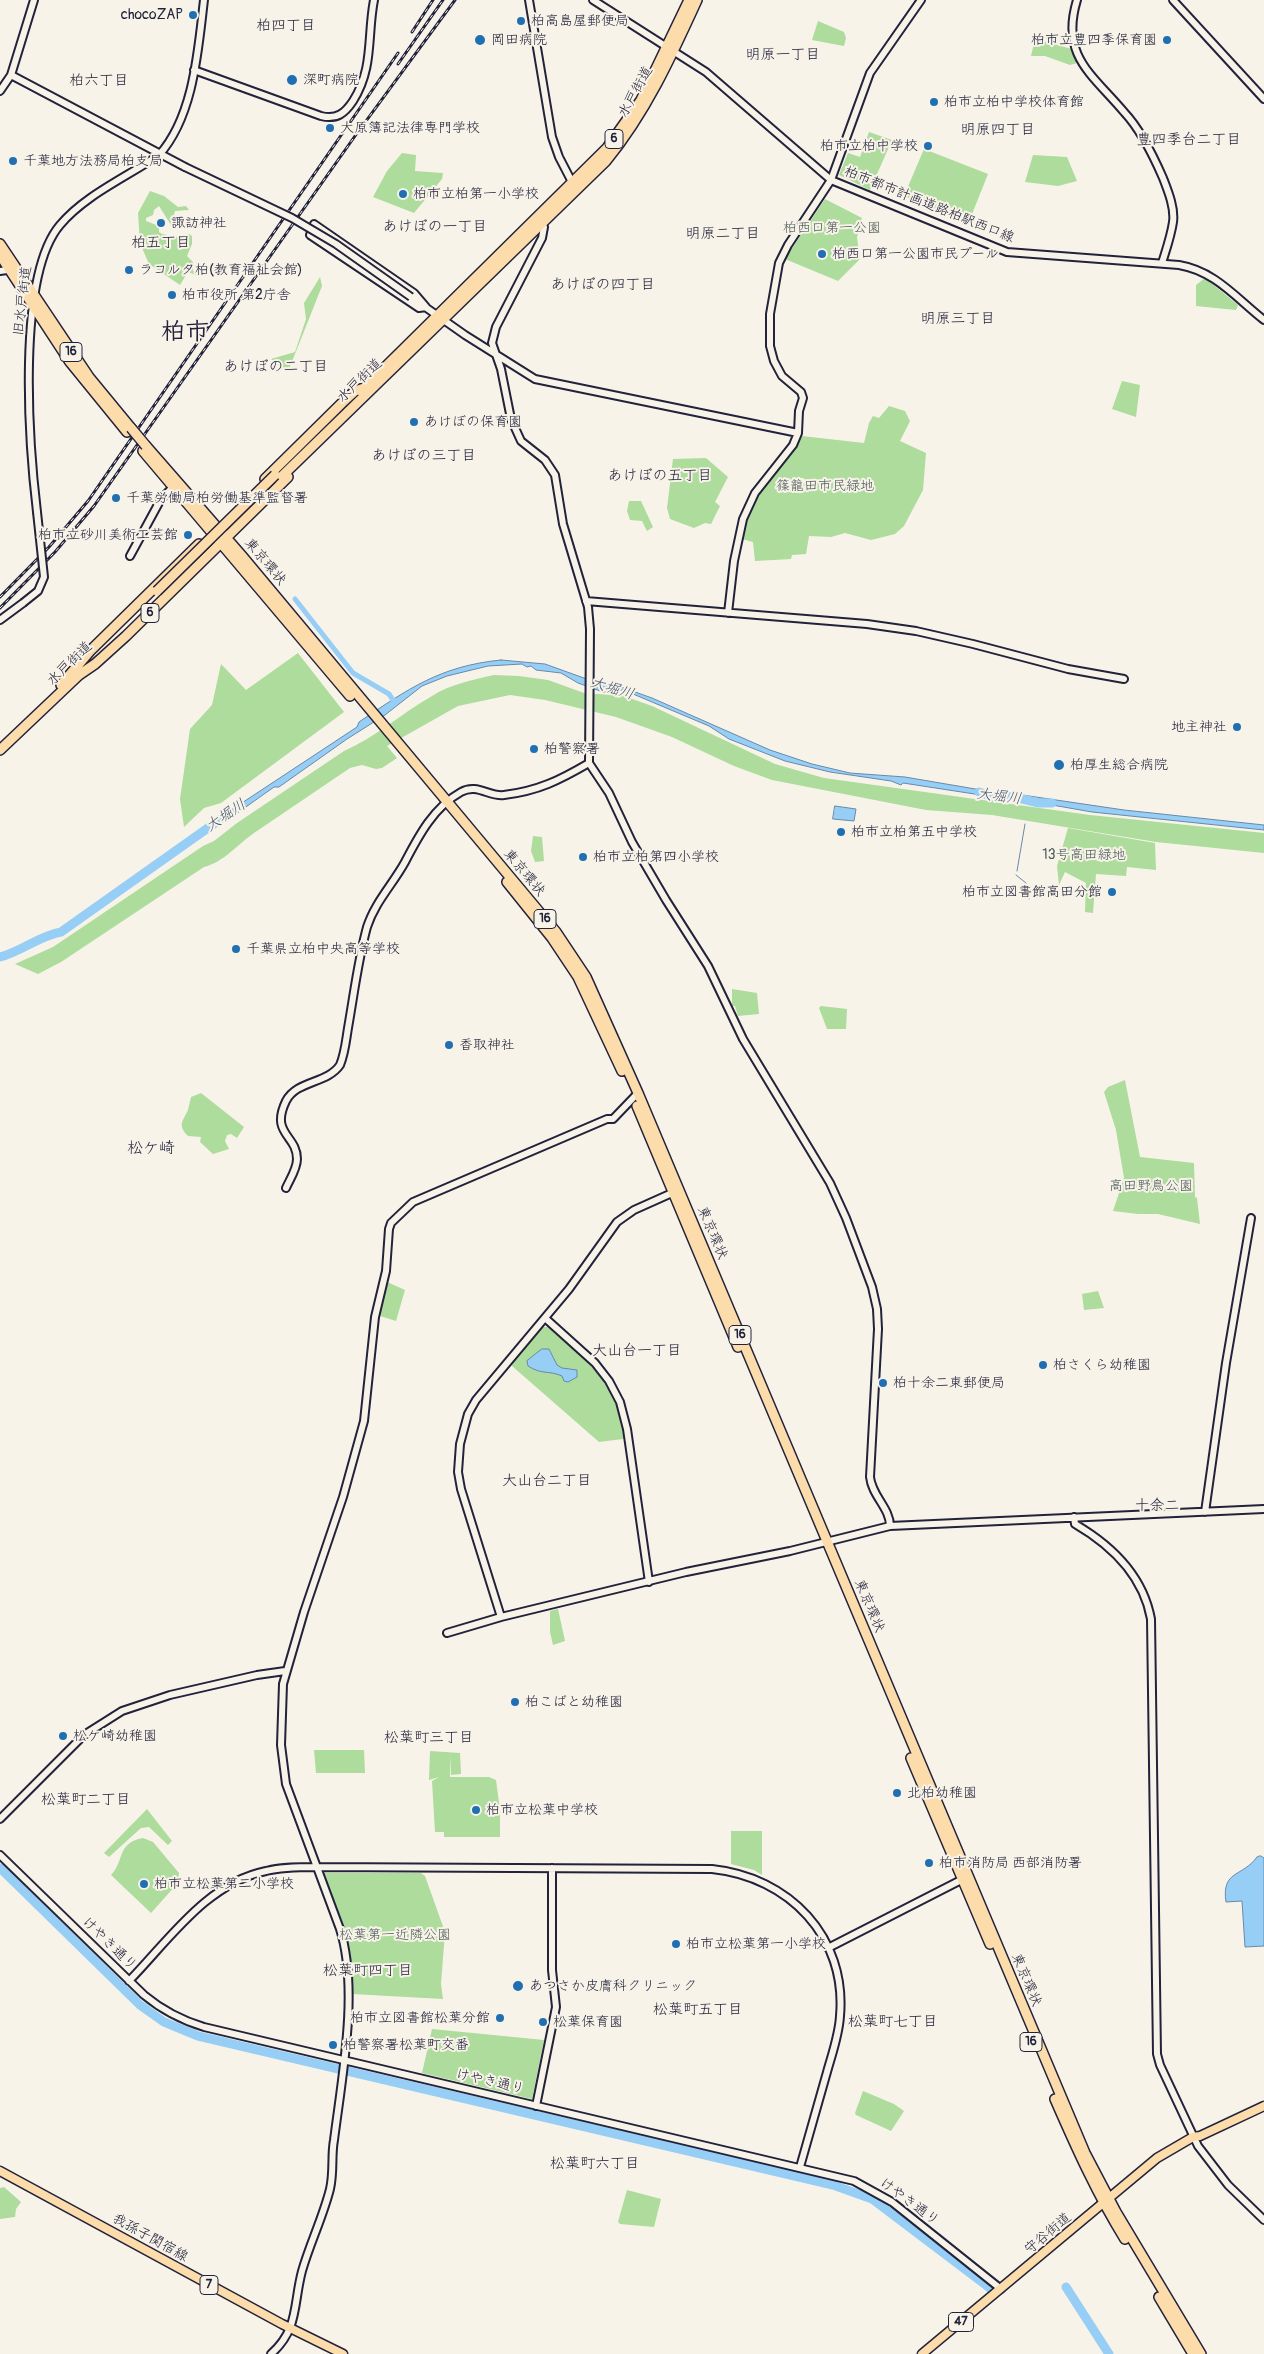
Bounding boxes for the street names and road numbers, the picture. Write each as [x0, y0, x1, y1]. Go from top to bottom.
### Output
street label: 水戸街道 [615, 63, 657, 121]
road number: 6 [605, 130, 623, 148]
street label: 柏市都市計画道路柏駅西口線 [841, 163, 1017, 247]
street label: 旧水戸街道 [10, 265, 36, 337]
road number: 16 [60, 342, 82, 362]
street label: 水戸街道 [334, 356, 386, 406]
street label: 東京環状 [241, 535, 289, 589]
road number: 6 [141, 604, 159, 622]
street label: 水戸街道 [44, 639, 96, 689]
street label: 東京環状 [500, 846, 548, 900]
road number: 16 [534, 910, 556, 929]
street label: 東京環状 [693, 1204, 731, 1262]
road number: 16 [729, 1326, 751, 1344]
street label: 東京環状 [850, 1577, 888, 1635]
street label: けやき通り [78, 1914, 140, 1974]
street label: 東京環状 [1007, 1951, 1045, 2009]
road number: 16 [1020, 2032, 1042, 2052]
street label: けやき通り [454, 2066, 526, 2098]
street label: けやき通り [876, 2175, 942, 2229]
street label: 我孫子関宿線 [109, 2210, 191, 2266]
street label: 守谷街道 [1021, 2210, 1075, 2258]
road number: 7 [200, 2276, 218, 2294]
road number: 47 [948, 2312, 974, 2332]

